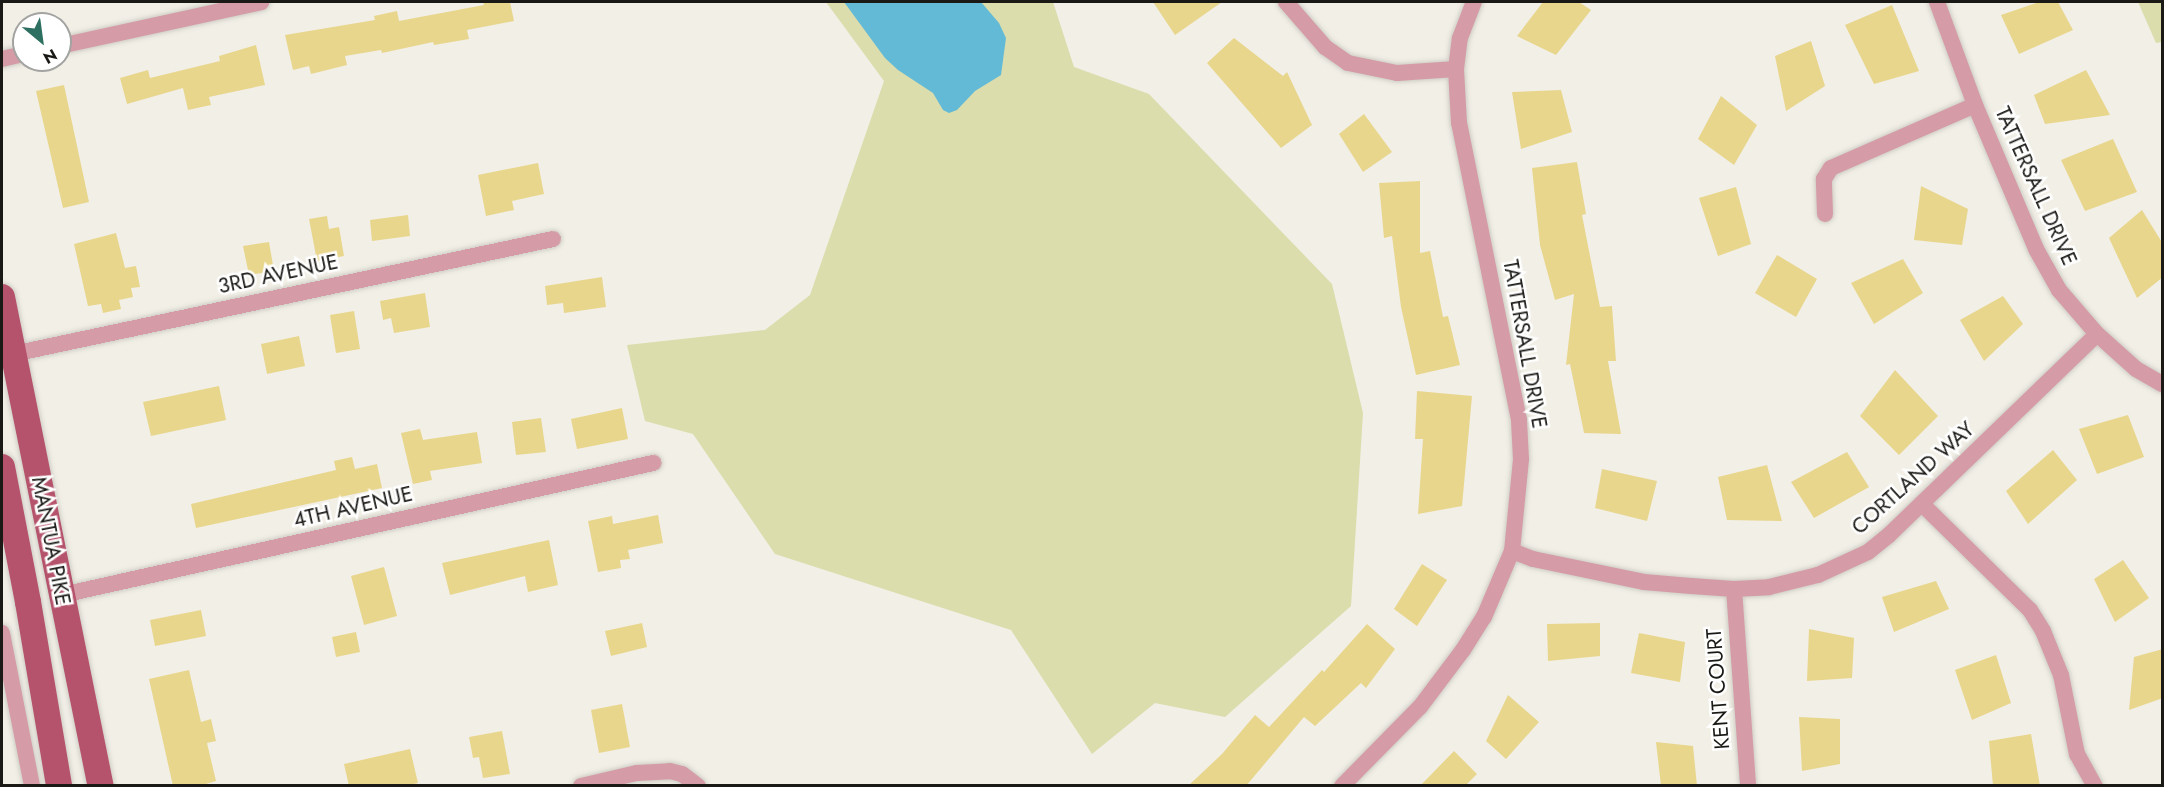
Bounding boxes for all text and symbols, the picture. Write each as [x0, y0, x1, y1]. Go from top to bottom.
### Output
north arrow [12, 12, 72, 72]
text: N [39, 43, 61, 70]
street label: TATTERSALL DRIVE [1990, 103, 2082, 269]
street label: 3RD AVENUE [216, 249, 340, 299]
street label: TATTERSALL DRIVE [1498, 258, 1552, 430]
street label: CORTLAND WAY [1847, 416, 1979, 540]
street label: MANTUA PIKE [26, 475, 76, 607]
street label: 4TH AVENUE [291, 481, 415, 533]
street label: KENT COURT [1701, 628, 1735, 750]

